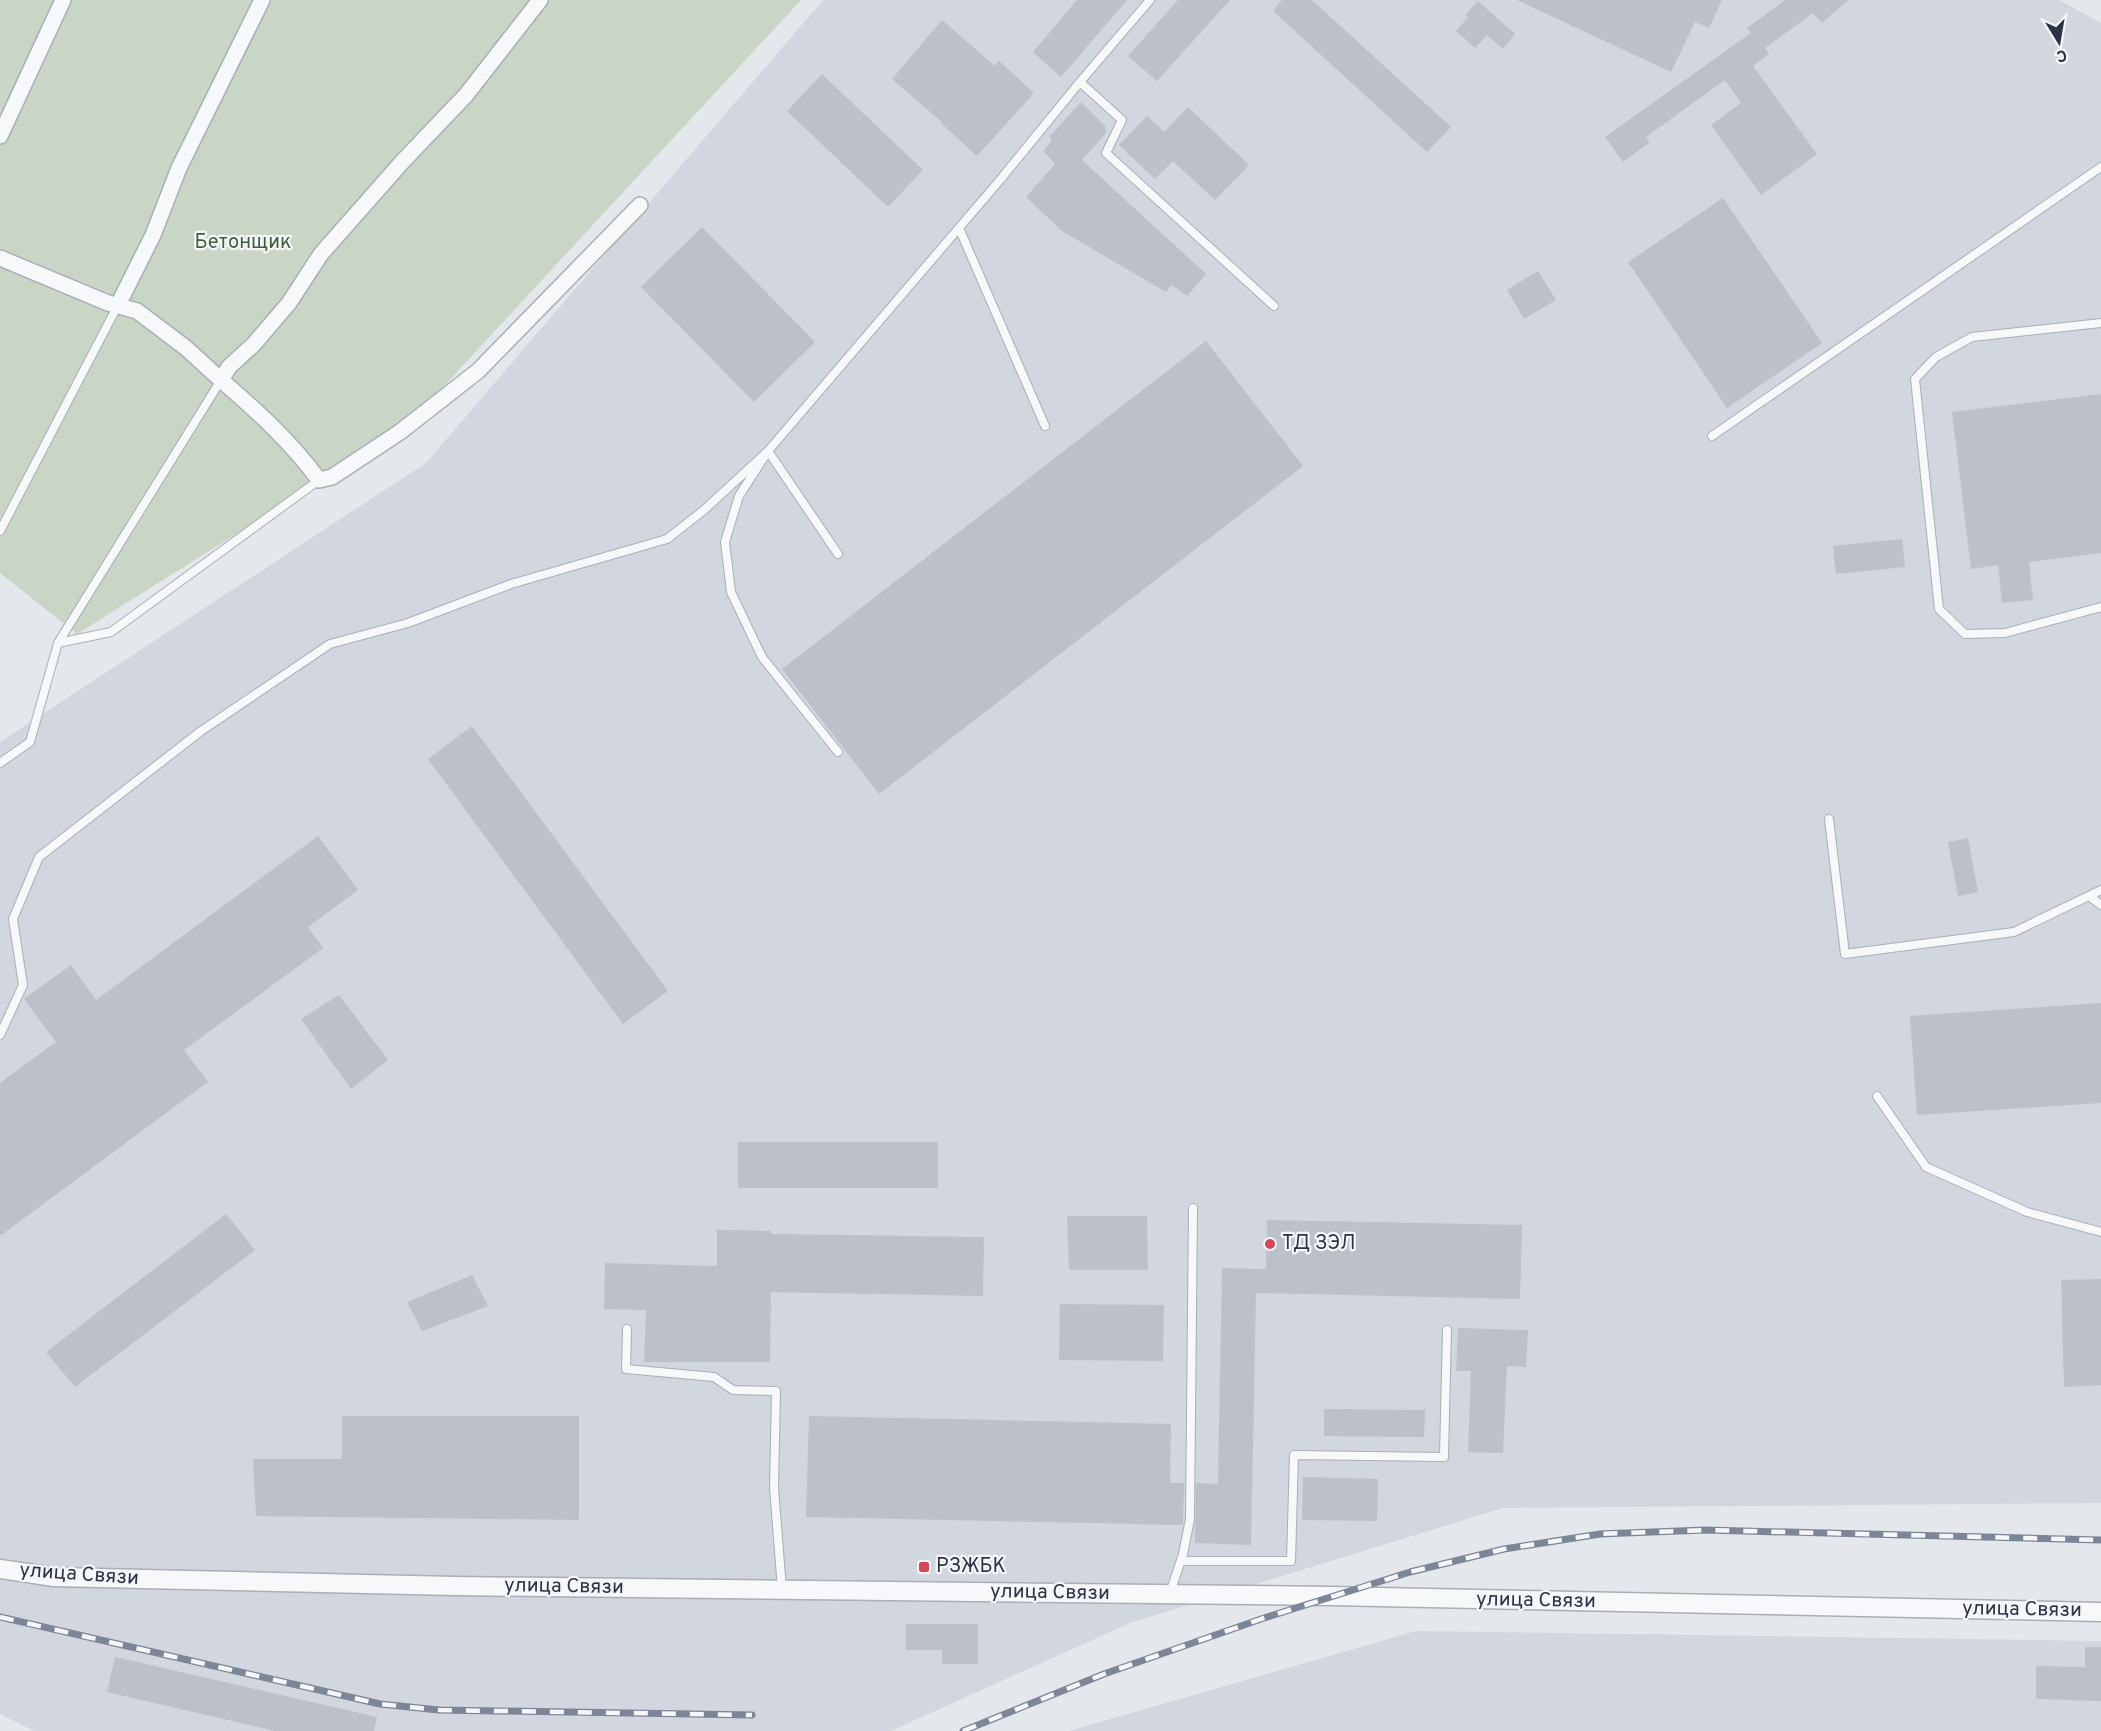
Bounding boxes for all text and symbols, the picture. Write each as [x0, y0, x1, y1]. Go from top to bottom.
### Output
north arrow [2029, 12, 2089, 72]
text: С [2055, 44, 2068, 66]
park label: Бетонщик [195, 230, 291, 256]
place label: ТД ЗЭЛ [1282, 1231, 1355, 1257]
marker: ТД ЗЭЛ [1263, 1237, 1277, 1251]
place label: РЗЖБК [936, 1554, 1006, 1580]
street label: улица Связи [18, 1558, 140, 1592]
marker: РЗЖБК [917, 1560, 931, 1574]
street label: улица Связи [504, 1573, 624, 1601]
street label: улица Связи [990, 1579, 1110, 1607]
street label: улица Связи [1476, 1587, 1596, 1615]
street label: улица Связи [1962, 1596, 2082, 1624]

